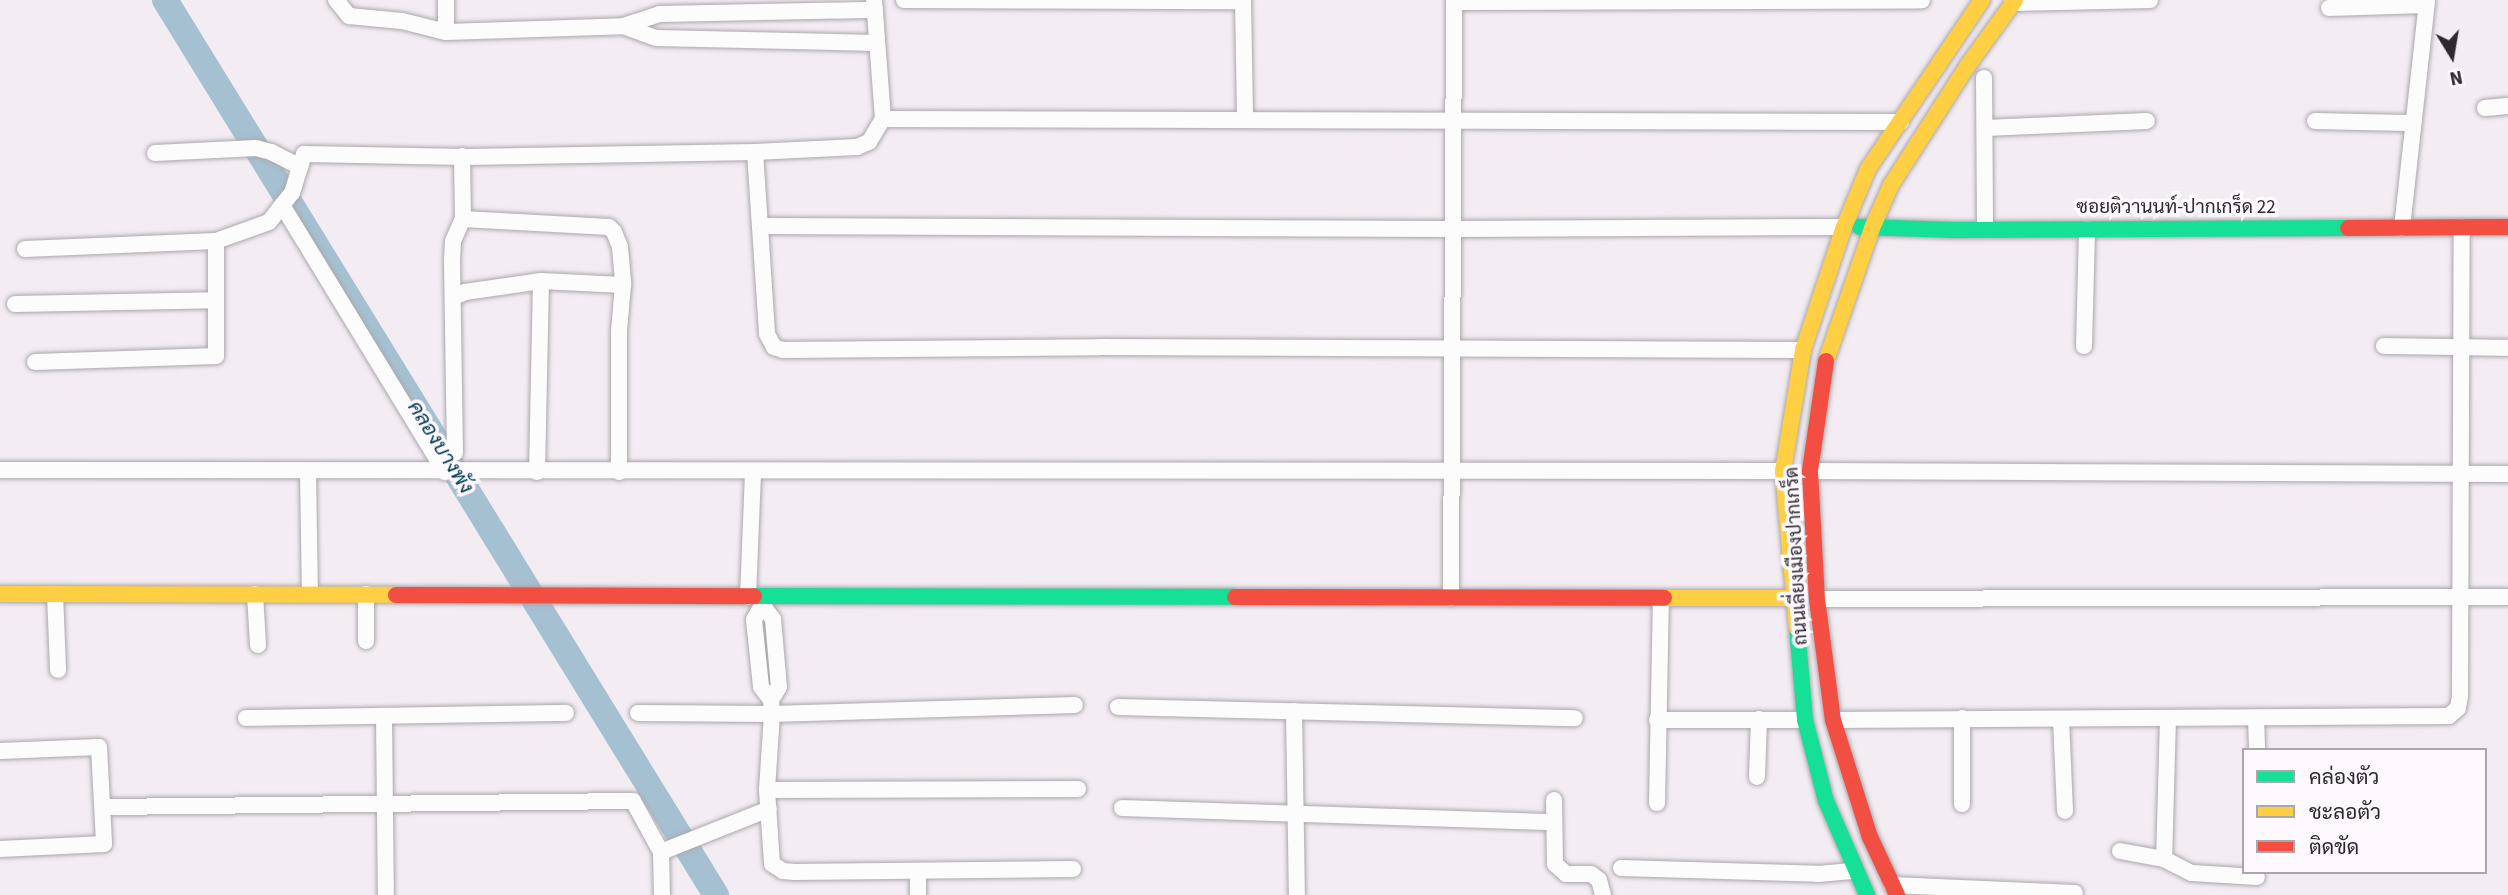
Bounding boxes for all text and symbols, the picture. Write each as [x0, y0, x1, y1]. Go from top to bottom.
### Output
north arrow [2417, 21, 2487, 91]
text: N [2447, 63, 2465, 92]
street label: ซอยติวานนท์-ปากเกร็ด 22 [2076, 197, 2276, 219]
water label: คลองบางพัง [403, 396, 479, 498]
street label: ถนนเลี่ยงเมืองปากเกร็ด [1781, 466, 1813, 646]
legend [2242, 748, 2487, 874]
text: คล่องตัว [2309, 762, 2379, 792]
text: ชะลอตัว [2309, 797, 2381, 827]
text: ติดขัด [2309, 832, 2359, 862]

